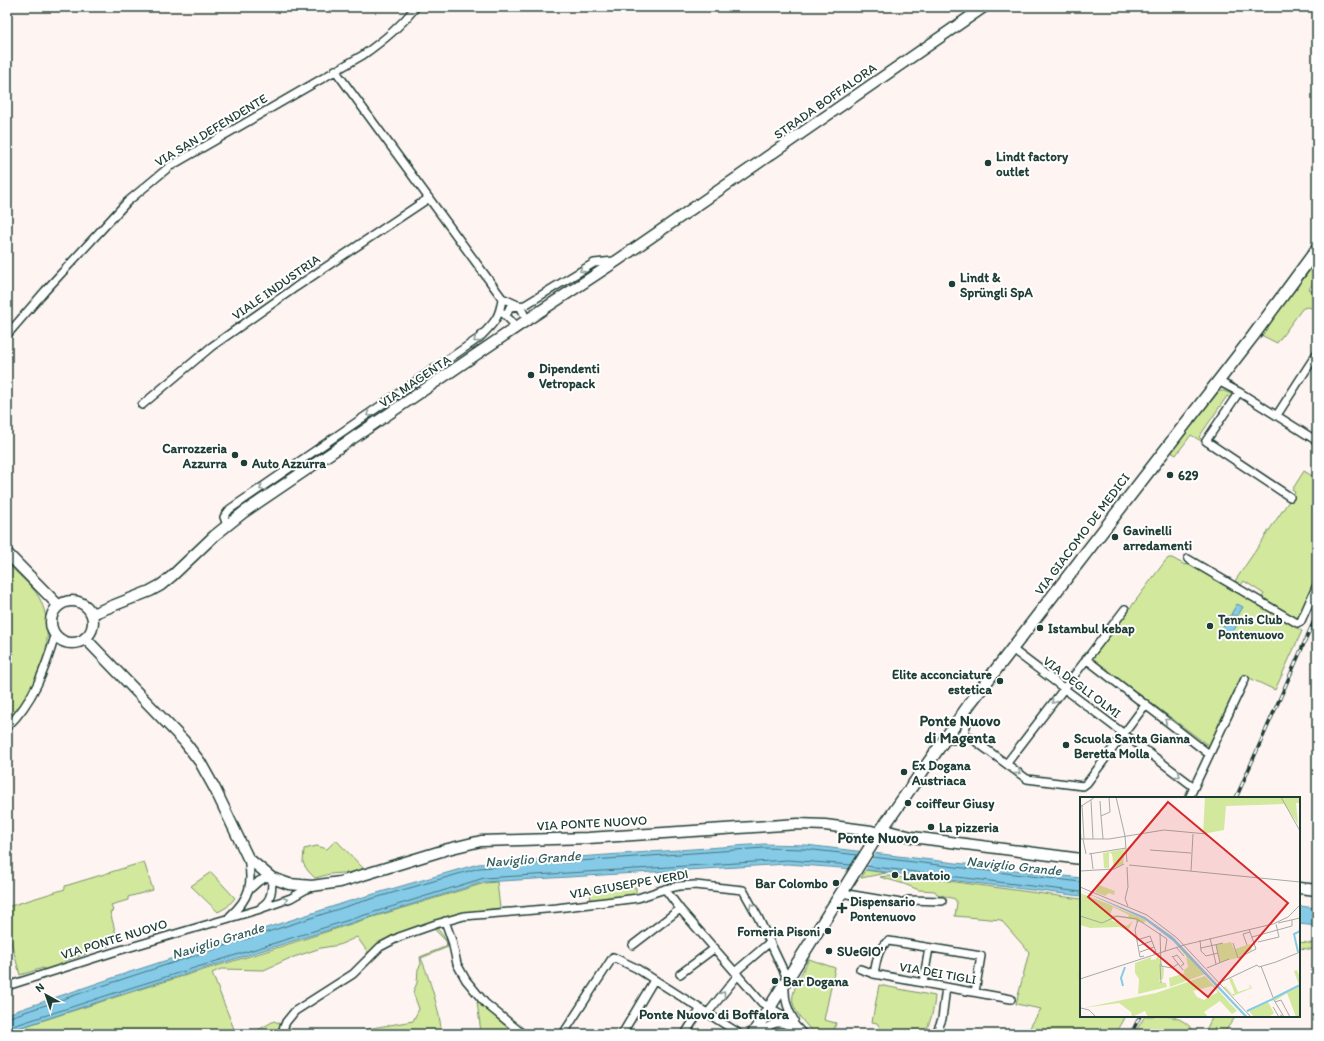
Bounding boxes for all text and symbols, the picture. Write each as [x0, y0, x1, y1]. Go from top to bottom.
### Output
street label: STRADA BOFFALORA [771, 60, 880, 142]
street label: VIA SAN DEFENDENTE [152, 90, 270, 170]
place label: Lindt factory outlet [996, 149, 1069, 179]
marker: Lindt factory outlet [983, 158, 993, 168]
street label: VIALE INDUSTRIA [229, 251, 323, 323]
one-way arrow [579, 266, 586, 273]
place label: Lindt & Sprüngli SpA [960, 270, 1033, 301]
marker: Lindt & Sprüngli SpA [947, 279, 957, 289]
one-way arrow [473, 335, 480, 342]
street label: VIA MAGENTA [376, 351, 454, 410]
place label: Dipendenti Vetropack [539, 361, 600, 392]
marker: Dipendenti Vetropack [526, 370, 536, 380]
one-way arrow [366, 409, 373, 417]
place label: Carrozzeria Azzurra [162, 441, 228, 471]
marker: Carrozzeria Azzurra [230, 450, 240, 460]
place label: Auto Azzurra [251, 456, 326, 471]
marker: Auto Azzurra [239, 458, 249, 468]
place label: 629 [1178, 468, 1199, 483]
street label: VIA GIACOMO DE MEDICI [1031, 470, 1133, 598]
marker: 629 [1165, 470, 1175, 480]
one-way arrow [259, 483, 266, 490]
place label: Gavinelli arredamenti [1123, 523, 1192, 553]
marker: Gavinelli arredamenti [1110, 532, 1120, 542]
place label: Tennis Club Pontenuovo [1217, 612, 1284, 642]
place label: Istambul kebap [1048, 621, 1135, 637]
marker: Tennis Club Pontenuovo [1205, 621, 1215, 631]
marker: Istambul kebap [1035, 623, 1045, 633]
street label: VIA DEGLI OLMI [1040, 653, 1124, 721]
place label: Elite acconciature estetica [892, 667, 992, 697]
marker: Elite acconciature estetica [995, 676, 1005, 686]
one-way arrow [1051, 697, 1059, 704]
district label: Ponte Nuovo di Magenta [919, 712, 1001, 748]
one-way arrow [1165, 719, 1172, 726]
place label: Scuola Santa Gianna Beretta Molla [1074, 731, 1191, 761]
marker: Scuola Santa Gianna Beretta Molla [1061, 740, 1071, 750]
place label: Ex Dogana Austriaca [911, 758, 971, 788]
marker: Ex Dogana Austriaca [899, 767, 909, 777]
one-way arrow [1014, 768, 1021, 775]
one-way arrow [1173, 770, 1180, 777]
place label: coiffeur Giusy [916, 796, 995, 812]
inset map [1080, 797, 1300, 1017]
marker: coiffeur Giusy [903, 798, 913, 808]
street label: VIA PONTE NUOVO [536, 813, 648, 833]
place label: La pizzeria [939, 820, 999, 836]
marker: La pizzeria [926, 822, 936, 832]
district label: Ponte Nuovo [837, 829, 919, 847]
water label: Naviglio Grande [485, 847, 583, 871]
water label: Naviglio Grande [966, 853, 1064, 880]
street label: VIA GIUSEPPE VERDI [569, 866, 689, 902]
place label: Lavatoio [903, 868, 950, 883]
marker: Lavatoio [890, 870, 900, 880]
place label: Bar Colombo [755, 876, 828, 891]
marker: Bar Colombo [831, 878, 841, 888]
place label: Dispensario Pontenuovo [850, 894, 916, 924]
one-way arrow [282, 896, 289, 905]
one-way arrow [749, 902, 756, 910]
marker: Dispensario Pontenuovo [837, 903, 847, 913]
street label: VIA PONTE NUOVO [59, 916, 169, 962]
water label: Naviglio Grande [170, 919, 267, 963]
place label: Forneria Pisoni [737, 924, 820, 939]
marker: Forneria Pisoni [823, 926, 833, 936]
place label: SUeGIO' [837, 944, 884, 959]
marker: SUeGIO' [824, 946, 834, 956]
street label: VIA DEI TIGLI [898, 959, 978, 987]
place label: Bar Dogana [783, 974, 849, 990]
north arrow [26, 975, 66, 1015]
marker: Bar Dogana [770, 976, 780, 986]
text: N [33, 980, 47, 995]
one-way arrow [718, 992, 725, 999]
district label: Ponte Nuovo di Boffalora [639, 1006, 790, 1023]

